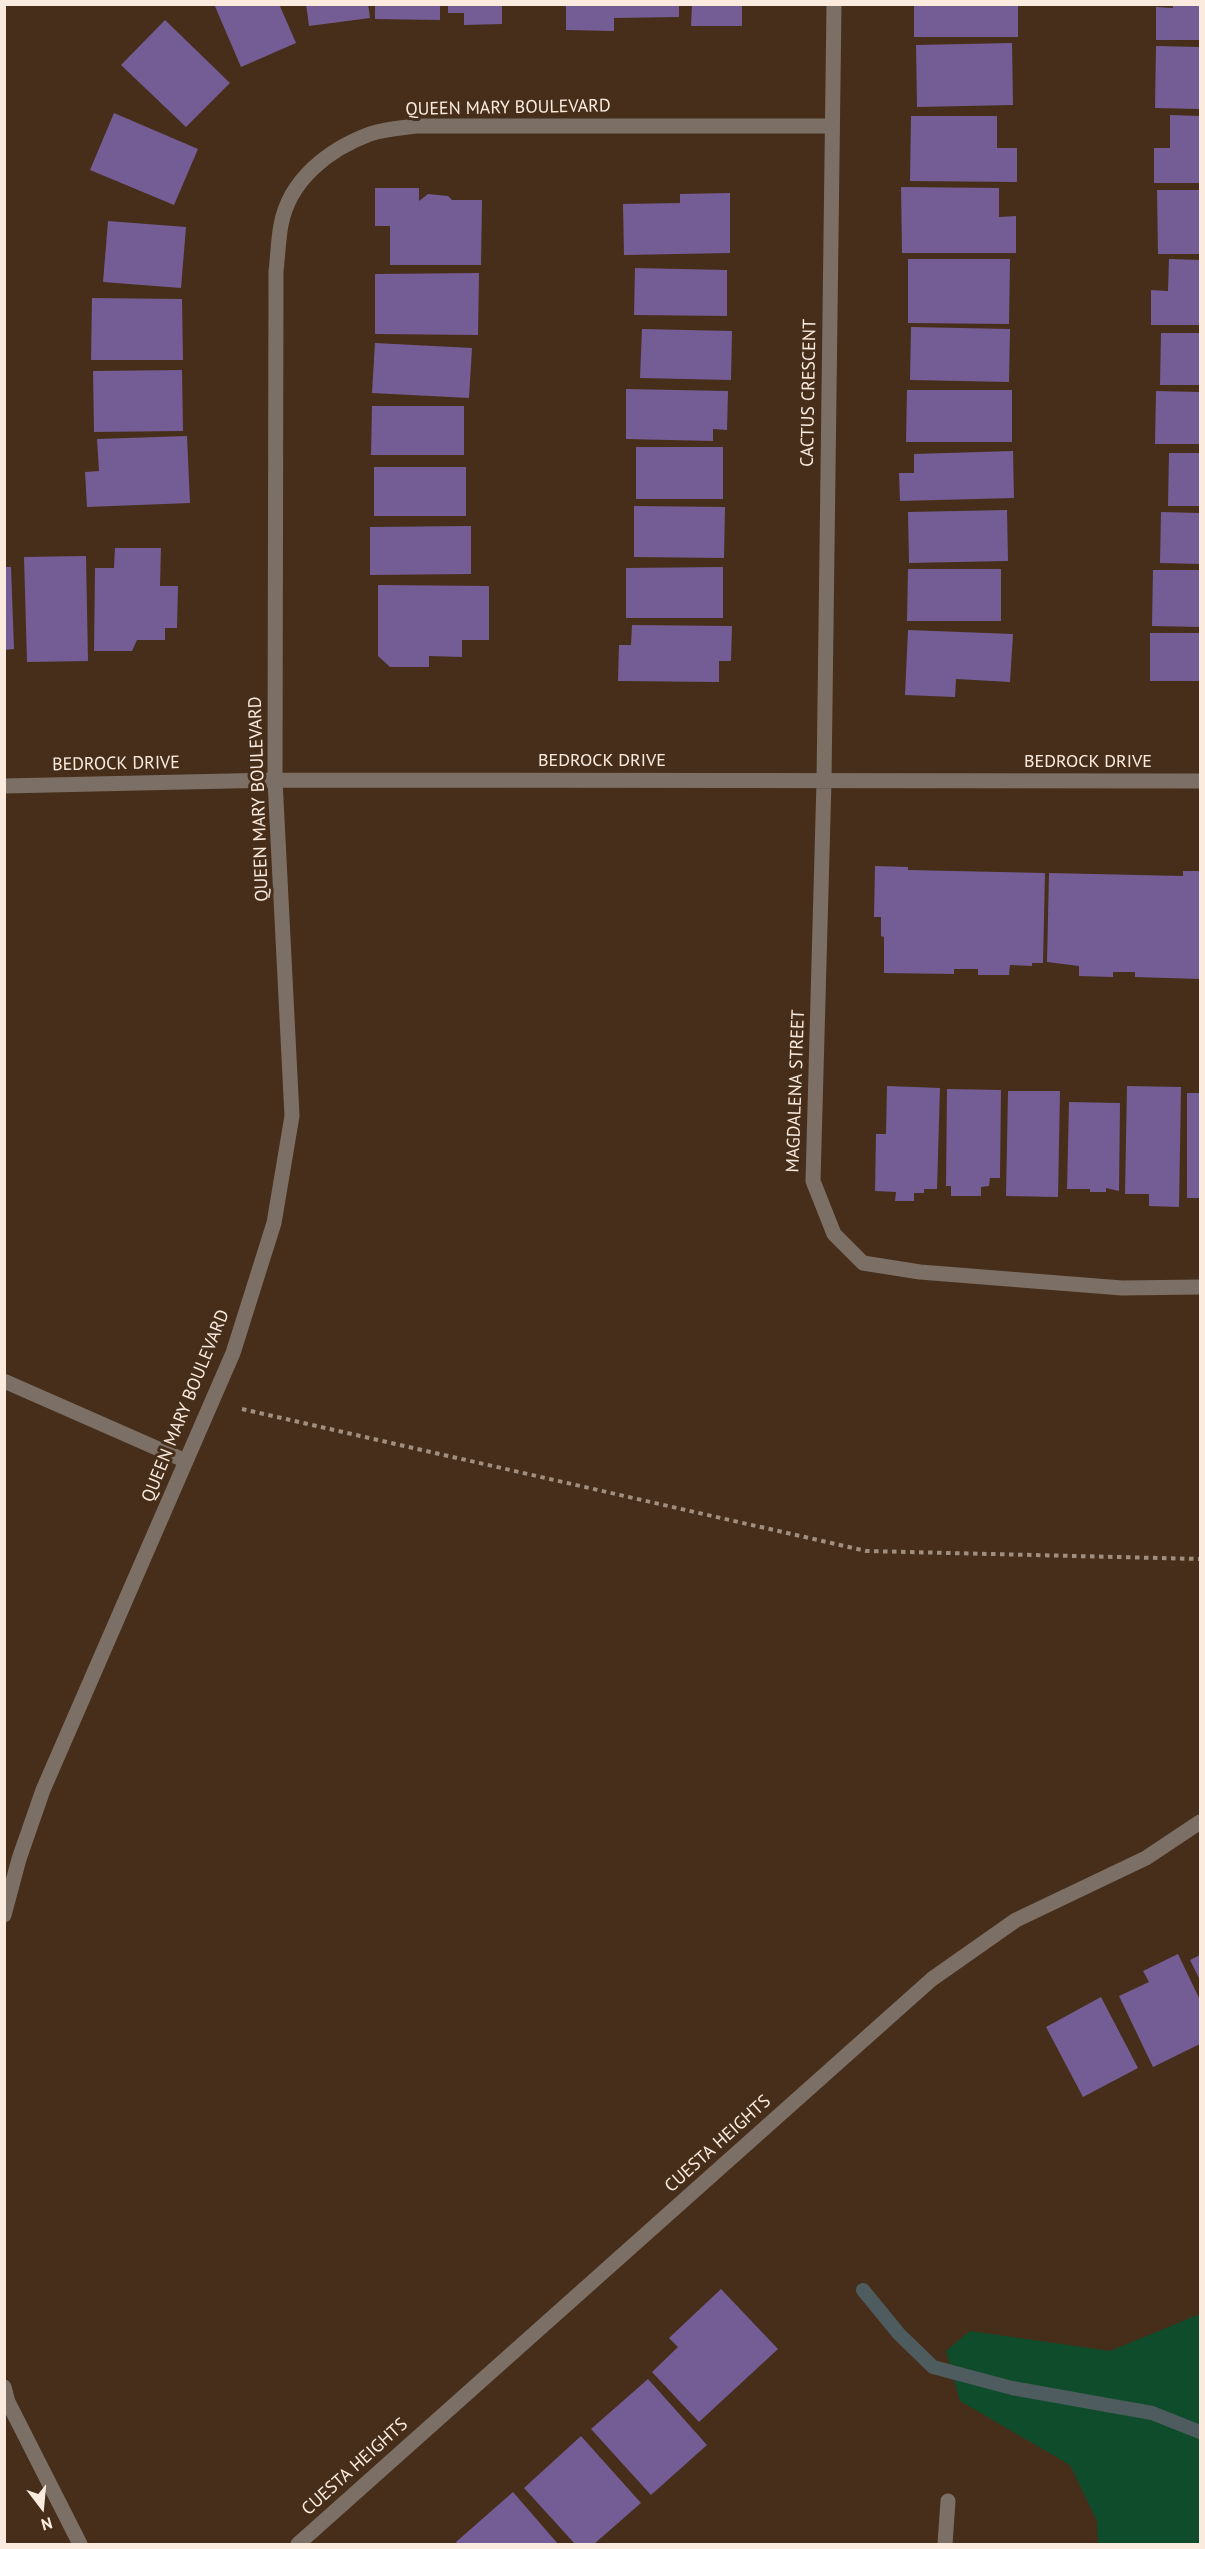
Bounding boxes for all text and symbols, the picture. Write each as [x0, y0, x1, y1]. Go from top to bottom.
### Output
street label: QUEEN MARY BOULEVARD [405, 95, 611, 121]
street label: CACTUS CRESCENT [797, 319, 821, 467]
street label: QUEEN MARY BOULEVARD [245, 696, 273, 902]
street label: BEDROCK DRIVE [538, 750, 666, 772]
street label: BEDROCK DRIVE [1024, 751, 1152, 773]
street label: BEDROCK DRIVE [52, 752, 180, 776]
street label: MAGDALENA STREET [782, 1009, 810, 1173]
street label: QUEEN MARY BOULEVARD [138, 1307, 234, 1505]
street label: CUESTA HEIGHTS [661, 2091, 775, 2197]
street label: CUESTA HEIGHTS [298, 2414, 412, 2520]
north arrow [12, 2477, 72, 2537]
text: N [39, 2513, 55, 2535]

